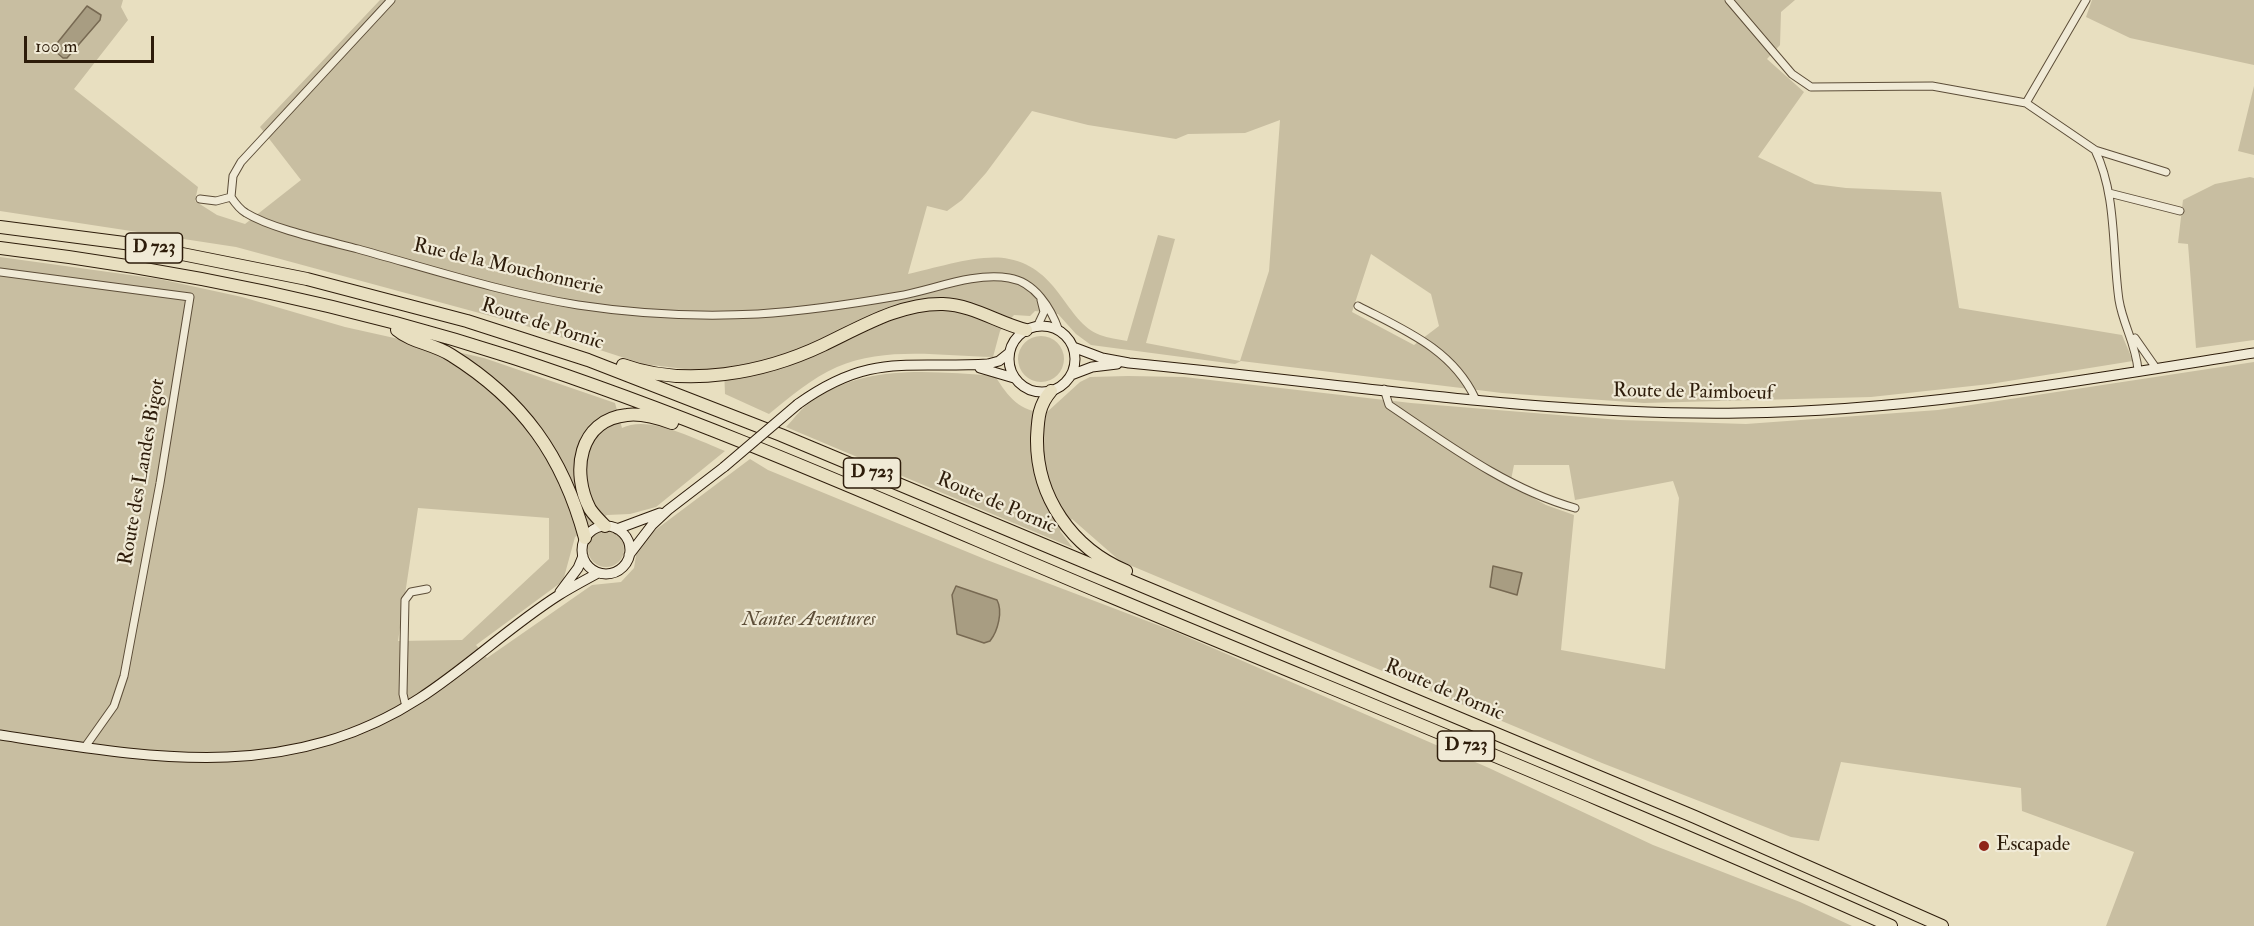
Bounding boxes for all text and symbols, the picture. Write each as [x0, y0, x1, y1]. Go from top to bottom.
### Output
scale bar [27, 24, 158, 62]
text: 100 m [35, 35, 78, 58]
road number: D 723 [126, 233, 182, 263]
street label: Rue de la Mouchonnerie [411, 234, 605, 302]
street label: Route de Pornic [478, 294, 606, 356]
street label: Route des Landes Bigot [115, 377, 171, 567]
street label: Route de Paimboeuf [1613, 380, 1773, 406]
road number: D 723 [844, 458, 900, 488]
street label: Route de Pornic [933, 468, 1059, 540]
park label: Nantes Aventures [742, 609, 876, 633]
street label: Route de Pornic [1381, 655, 1507, 727]
road number: D 723 [1438, 731, 1494, 761]
place label: Escapade [1996, 834, 2070, 858]
marker: Escapade [1977, 839, 1991, 853]

